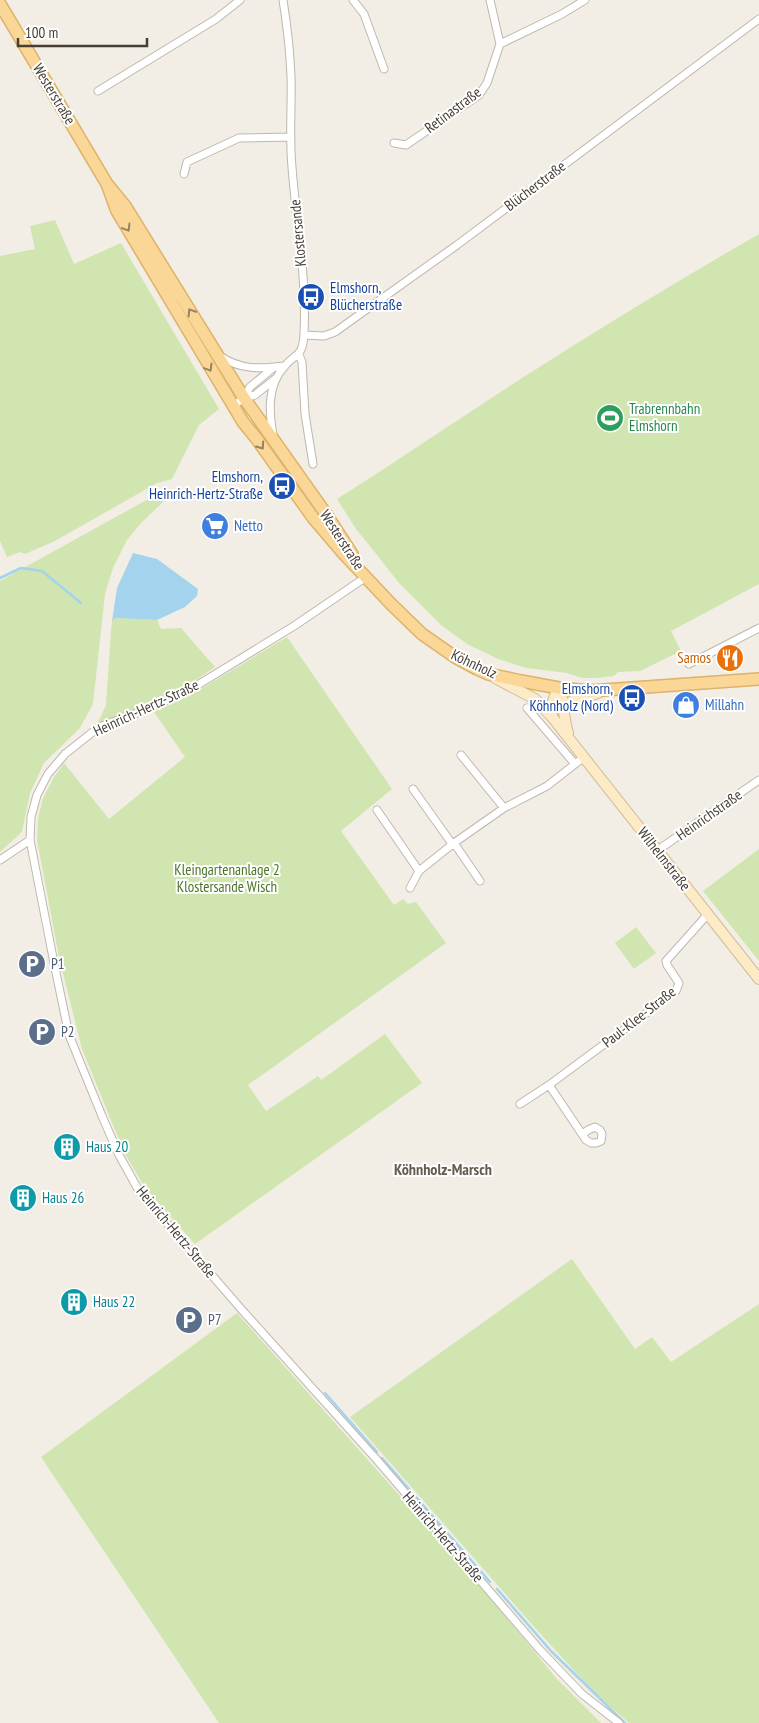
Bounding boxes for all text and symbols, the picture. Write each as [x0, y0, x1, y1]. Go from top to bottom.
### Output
scale bar [18, 15, 146, 47]
text: 100 m [25, 23, 58, 42]
street label: Westerstraße [29, 60, 80, 128]
street label: Retinastraße [421, 82, 485, 137]
street label: Blücherstraße [500, 156, 569, 215]
street label: Klostersande [285, 199, 310, 267]
one-way arrow [120, 223, 130, 232]
place label: Elmshorn, Blücherstraße [330, 278, 402, 314]
bus stop icon: Elmshorn, Blücherstraße [296, 282, 326, 312]
one-way arrow [187, 309, 197, 318]
one-way arrow [203, 362, 213, 371]
place label: Trabrennbahn Elmshorn [629, 399, 700, 435]
sports icon: Trabrennbahn Elmshorn [595, 403, 625, 433]
one-way arrow [255, 440, 265, 449]
place label: Elmshorn, Heinrich-Hertz-Straße [149, 467, 263, 503]
bus stop icon: Elmshorn, Heinrich-Hertz-Straße [267, 471, 297, 501]
street label: Westerstraße [316, 506, 369, 573]
supermarket icon: Netto [200, 511, 230, 541]
place label: Netto [234, 516, 263, 535]
restaurant icon: Samos [715, 643, 745, 673]
street label: Köhnholz [448, 645, 500, 682]
place label: Samos [677, 648, 711, 667]
street label: Heinrich-Hertz-Straße [90, 675, 201, 740]
place label: Elmshorn, Köhnholz (Nord) [530, 679, 613, 715]
bus stop icon: Elmshorn, Köhnholz (Nord) [617, 683, 647, 713]
shop icon: Millahn [671, 690, 701, 720]
place label: Millahn [705, 695, 744, 714]
street label: Heinrichstraße [672, 785, 745, 844]
street label: Wilhelmstraße [634, 823, 695, 894]
park label: Kleingartenanlage 2 Klostersande Wisch [174, 860, 280, 896]
parking icon: P1 [17, 949, 47, 979]
place label: P1 [51, 954, 65, 973]
street label: Paul-Klee-Straße [598, 982, 679, 1051]
parking icon: P2 [27, 1017, 57, 1047]
place label: P2 [61, 1022, 75, 1041]
building icon: Haus 20 [52, 1132, 82, 1162]
place label: Haus 20 [86, 1137, 129, 1156]
district label: Köhnholz-Marsch [394, 1159, 492, 1179]
street label: Heinrich-Hertz-Straße [132, 1182, 220, 1281]
building icon: Haus 26 [8, 1183, 38, 1213]
place label: Haus 26 [42, 1188, 85, 1207]
building icon: Haus 22 [59, 1287, 89, 1317]
place label: Haus 22 [93, 1292, 135, 1311]
parking icon: P7 [174, 1305, 204, 1335]
place label: P7 [208, 1310, 222, 1329]
street label: Heinrich-Hertz-Straße [399, 1487, 488, 1586]

